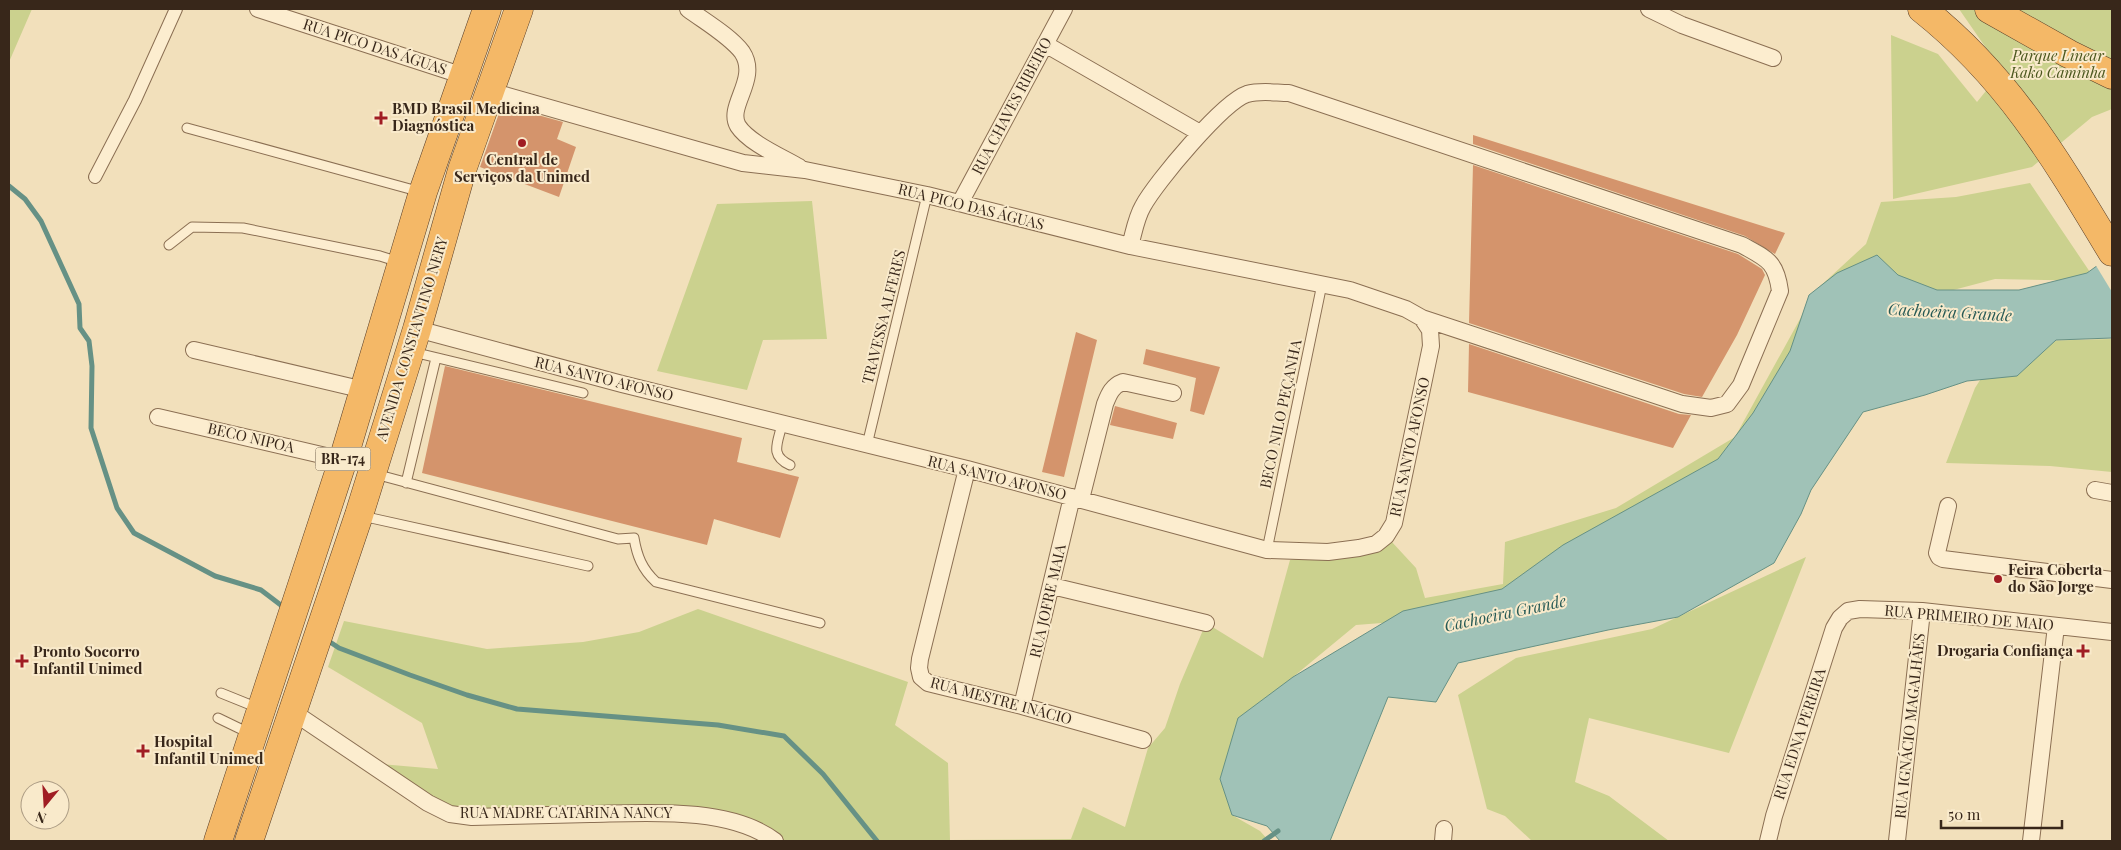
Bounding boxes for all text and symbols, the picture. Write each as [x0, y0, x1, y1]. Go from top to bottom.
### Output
street label: RUA PICO DAS ÁGUAS [301, 13, 450, 79]
street label: RUA CHAVES RIBEIRO [966, 34, 1056, 178]
park label: Parque Linear Kako Caminha [2009, 45, 2106, 82]
place label: BMD Brasil Medicina Diagnóstica [392, 98, 540, 135]
marker: BMD Brasil Medicina Diagnóstica [374, 111, 388, 125]
marker: Central de Serviços da Unimed [516, 137, 528, 149]
place label: Central de Serviços da Unimed [454, 149, 590, 186]
street label: RUA PICO DAS ÁGUAS [896, 178, 1046, 234]
street label: AVENIDA CONSTANTINO NERY [370, 234, 452, 444]
street label: TRAVESSA ALFERES [857, 248, 909, 386]
water label: Cachoeira Grande [1888, 298, 2013, 325]
street label: BECO NILO PEÇANHA [1254, 337, 1306, 490]
street label: RUA SANTO AFONSO [533, 351, 676, 405]
street label: RUA SANTO AFONSO [1384, 375, 1434, 519]
street label: BECO NIPOA [206, 417, 297, 457]
road number: BR-174 [316, 448, 370, 470]
street label: RUA SANTO AFONSO [926, 450, 1069, 504]
street label: RUA JOFRE MAIA [1024, 541, 1070, 660]
place label: Feira Coberta do São Jorge [2008, 559, 2103, 596]
marker: Feira Coberta do São Jorge [1992, 573, 2004, 585]
water label: Cachoeira Grande [1442, 589, 1568, 636]
street label: RUA PRIMEIRO DE MAIO [1884, 600, 2055, 634]
street label: RUA IGNÁCIO MAGALHÃES [1889, 632, 1929, 820]
place label: Drogaria Confiança [1937, 640, 2073, 660]
place label: Pronto Socorro Infantil Unimed [33, 641, 142, 678]
marker: Drogaria Confiança [2077, 645, 2089, 657]
marker: Pronto Socorro Infantil Unimed [15, 654, 29, 668]
street label: RUA EDNA PEREIRA [1768, 665, 1830, 802]
street label: RUA MESTRE INÁCIO [928, 671, 1074, 729]
place label: Hospital Infantil Unimed [154, 731, 263, 768]
marker: Hospital Infantil Unimed [136, 744, 150, 758]
north arrow [20, 780, 70, 830]
scale bar [1941, 798, 2062, 830]
street label: RUA MADRE CATARINA NANCY [460, 802, 672, 822]
text: 50 m [1948, 804, 1981, 824]
text: N [33, 807, 49, 828]

